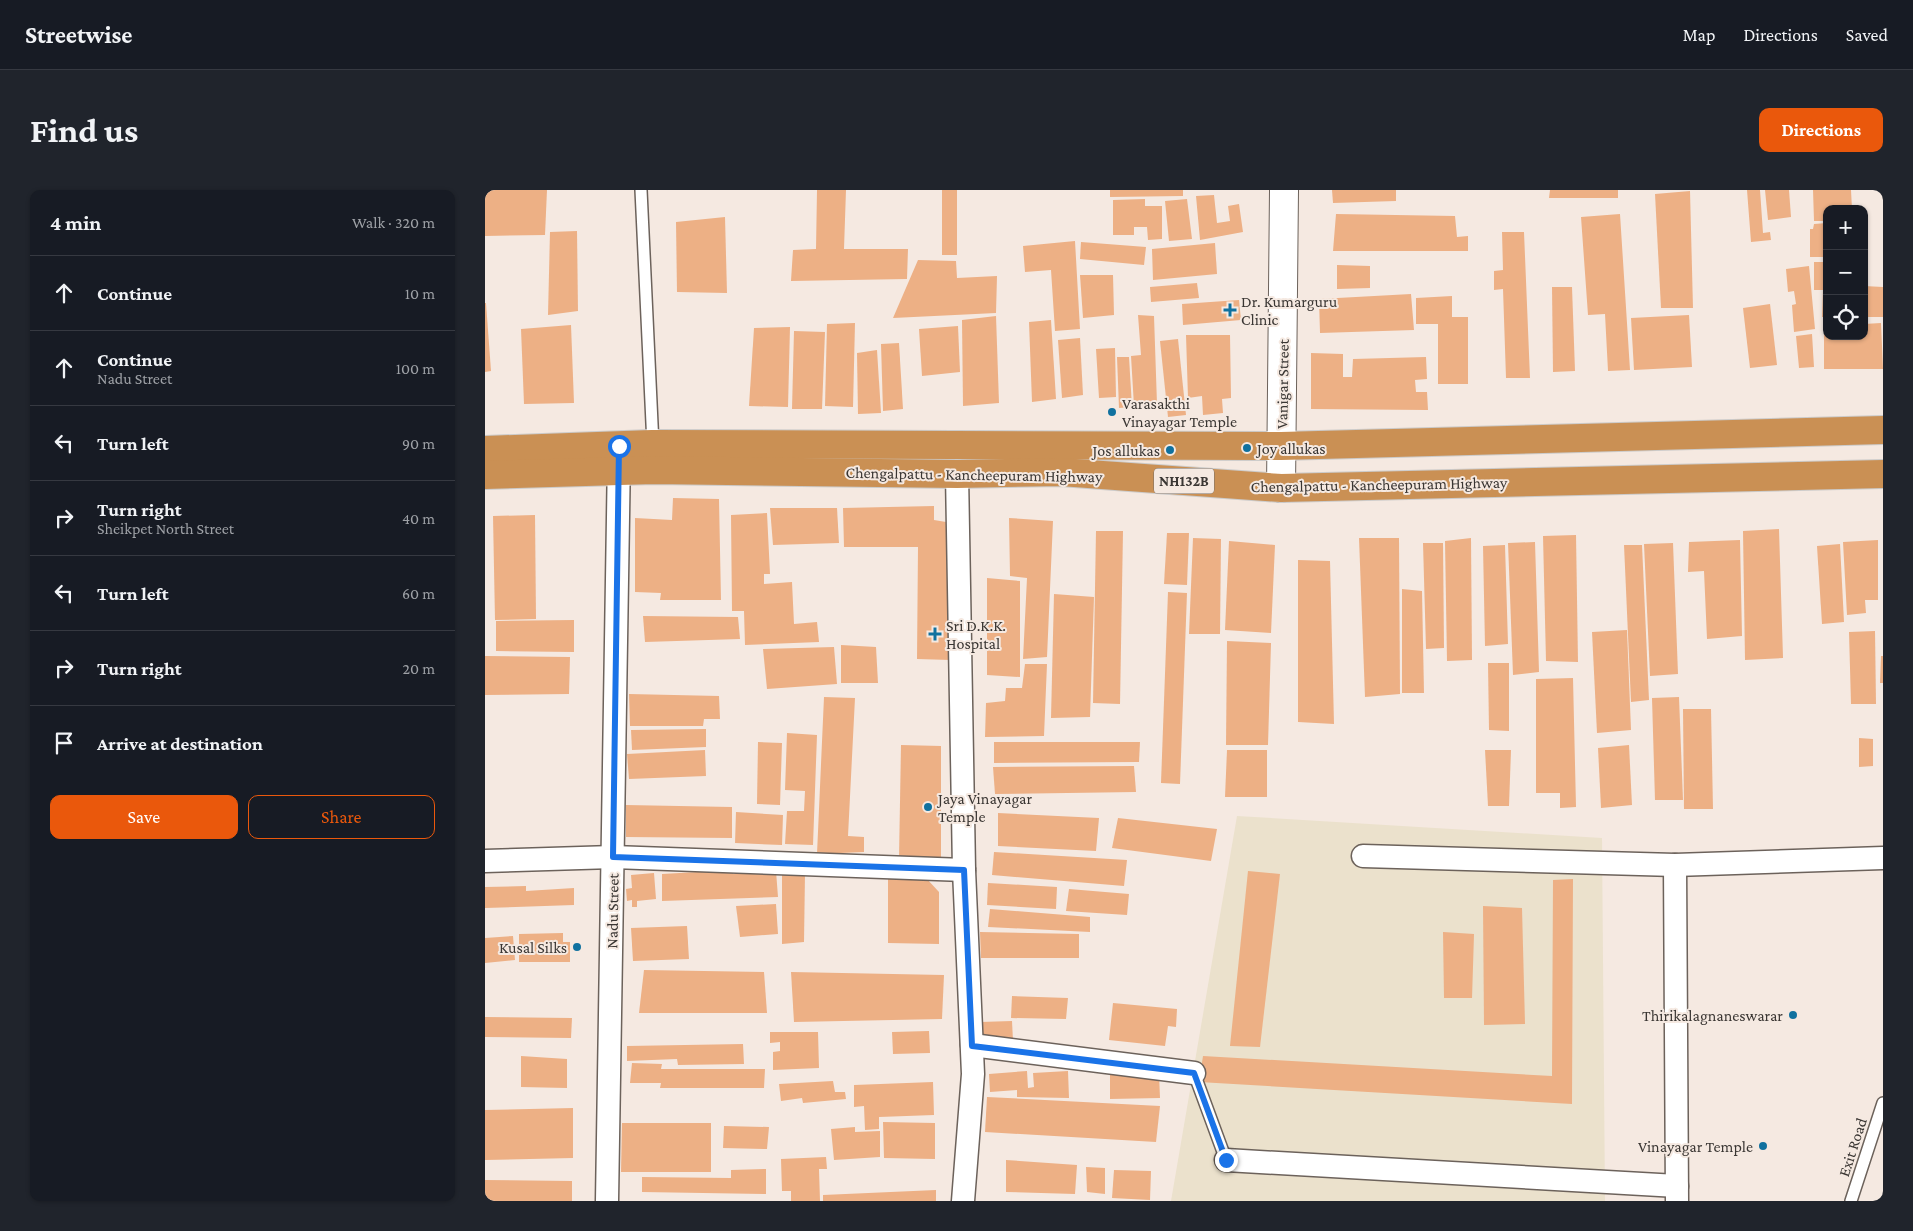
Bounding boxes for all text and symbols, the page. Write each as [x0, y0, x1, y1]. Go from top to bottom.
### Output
text: Streetwise [25, 21, 132, 48]
text: Map [1683, 25, 1715, 45]
text: Directions [1743, 25, 1818, 45]
text: Saved [1846, 25, 1888, 45]
button: Directions [1759, 108, 1883, 152]
text: Find us [30, 111, 138, 150]
map controls [1823, 205, 1868, 340]
button: + [1823, 205, 1868, 250]
text: 4 min [50, 211, 101, 235]
text: Walk · 320 m [352, 214, 435, 231]
button: − [1823, 250, 1868, 295]
icon: ahead [50, 279, 78, 307]
text: Continue [97, 283, 172, 304]
text: 10 m [405, 285, 435, 302]
place label: Dr. Kumarguru Clinic [1241, 293, 1338, 328]
button: locate [1823, 295, 1868, 340]
marker: Dr. Kumarguru Clinic [1223, 303, 1237, 317]
street label: Vanigar Street [1273, 338, 1293, 429]
text: Continue [97, 349, 172, 370]
icon: ahead [50, 354, 78, 382]
text: 100 m [396, 360, 435, 377]
text: Nadu Street [97, 370, 172, 387]
place label: Varasakthi Vinayagar Temple [1122, 395, 1237, 431]
marker: Varasakthi Vinayagar Temple [1106, 406, 1118, 418]
icon: left [50, 429, 78, 457]
text: Turn left [97, 433, 169, 454]
text: 90 m [402, 435, 435, 452]
route start [608, 435, 631, 458]
place label: Joy allukas [1255, 440, 1326, 458]
place label: Jos allukas [1091, 442, 1160, 460]
marker: Joy allukas [1241, 442, 1253, 454]
marker: Jos allukas [1164, 444, 1176, 456]
street label: Chengalpattu - Kancheepuram Highway [845, 464, 1103, 486]
road number: NH132B [1154, 468, 1214, 494]
street label: Chengalpattu - Kancheepuram Highway [1251, 474, 1508, 496]
text: Turn right [97, 499, 182, 520]
icon: right [50, 504, 78, 532]
text: 40 m [402, 510, 435, 527]
text: Sheikpet North Street [97, 520, 234, 537]
icon: left [50, 579, 78, 607]
text: Turn left [97, 583, 169, 604]
text: 60 m [402, 585, 435, 602]
place label: Sri D.K.K. Hospital [946, 617, 1006, 653]
marker: Sri D.K.K. Hospital [928, 627, 942, 641]
icon: right [50, 654, 78, 682]
text: Turn right [97, 658, 182, 679]
text: 20 m [402, 660, 435, 677]
icon: arrive [50, 729, 78, 757]
text: Arrive at destination [97, 733, 263, 754]
place label: Jaya Vinayagar Temple [936, 790, 1032, 826]
button: Save [50, 795, 238, 839]
button: Share [248, 795, 435, 839]
marker: Jaya Vinayagar Temple [922, 801, 934, 813]
street label: Nadu Street [603, 873, 622, 949]
place label: Kusal Silks [499, 939, 567, 956]
marker: Kusal Silks [571, 941, 583, 953]
place label: Thirikalagnaneswarar [1642, 1007, 1783, 1025]
marker: Thirikalagnaneswarar [1787, 1009, 1799, 1021]
street label: Exit Road [1835, 1115, 1870, 1179]
place label: Vinayagar Temple [1638, 1138, 1753, 1156]
marker: Vinayagar Temple [1757, 1140, 1769, 1152]
route end [1215, 1149, 1238, 1172]

